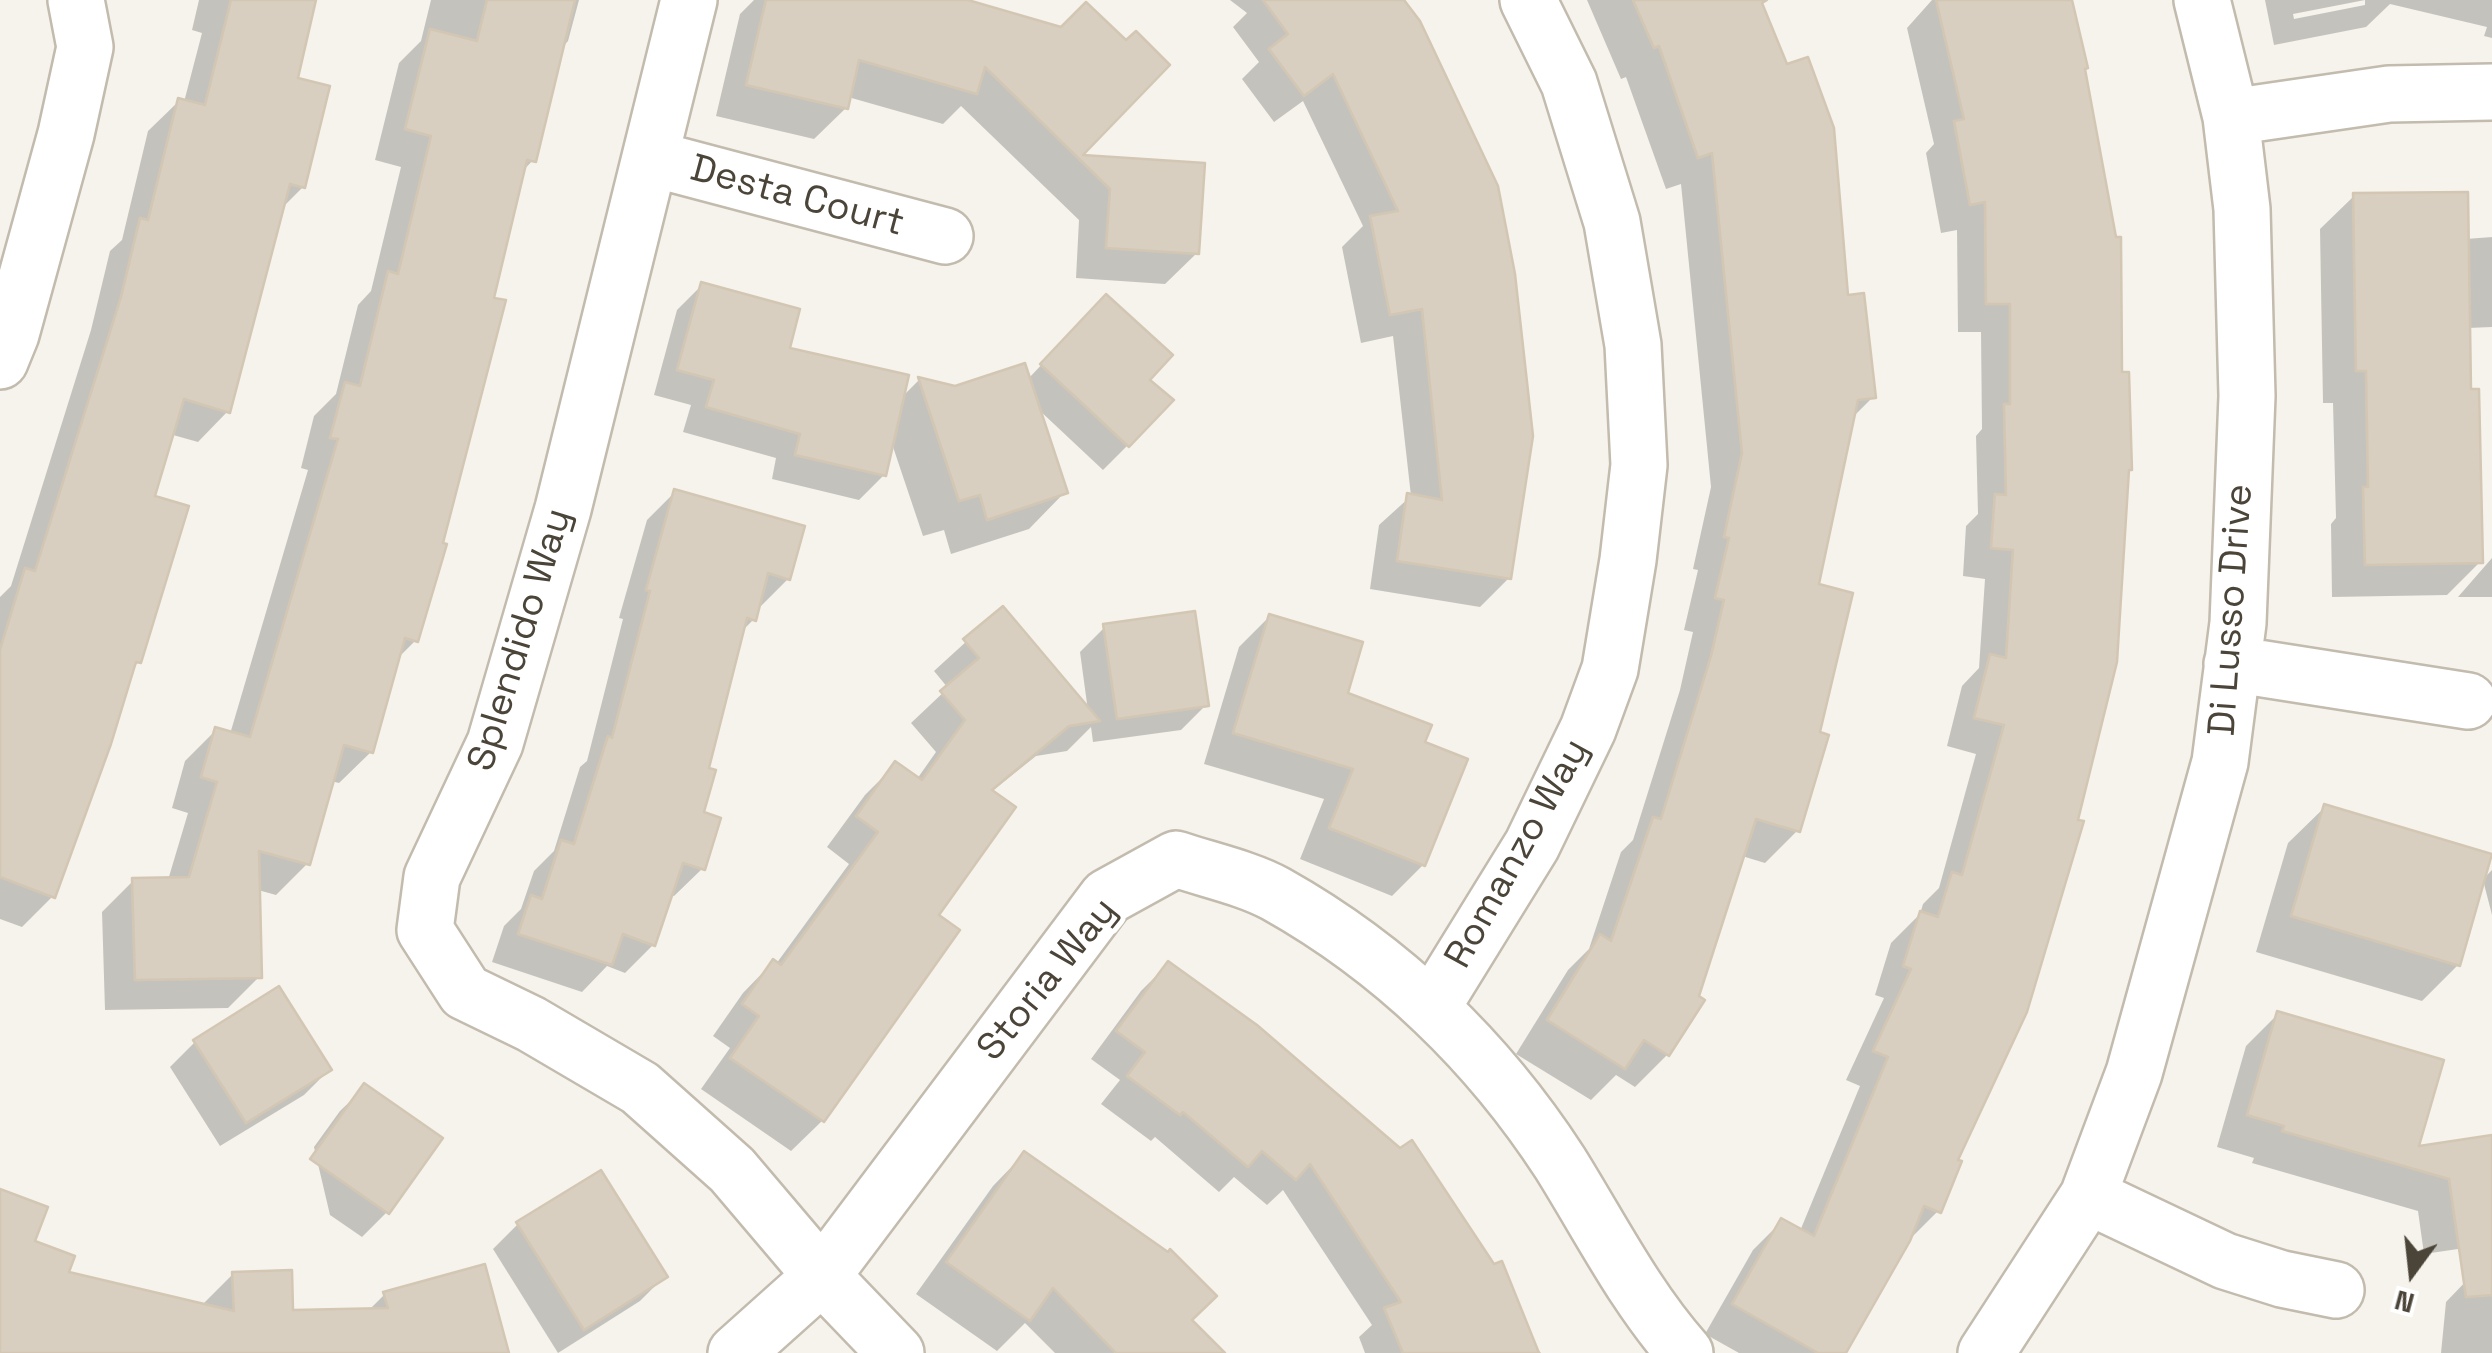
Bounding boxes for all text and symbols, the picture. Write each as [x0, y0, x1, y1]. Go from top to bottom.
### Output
street label: Desta Court [685, 147, 909, 247]
street label: Di Lusso Drive [2200, 482, 2264, 738]
street label: Splendido Way [459, 503, 583, 777]
street label: Romanzo Way [1436, 731, 1600, 977]
street label: Storia Way [969, 889, 1127, 1071]
north arrow [2362, 1223, 2462, 1323]
text: N [2391, 1282, 2418, 1322]

